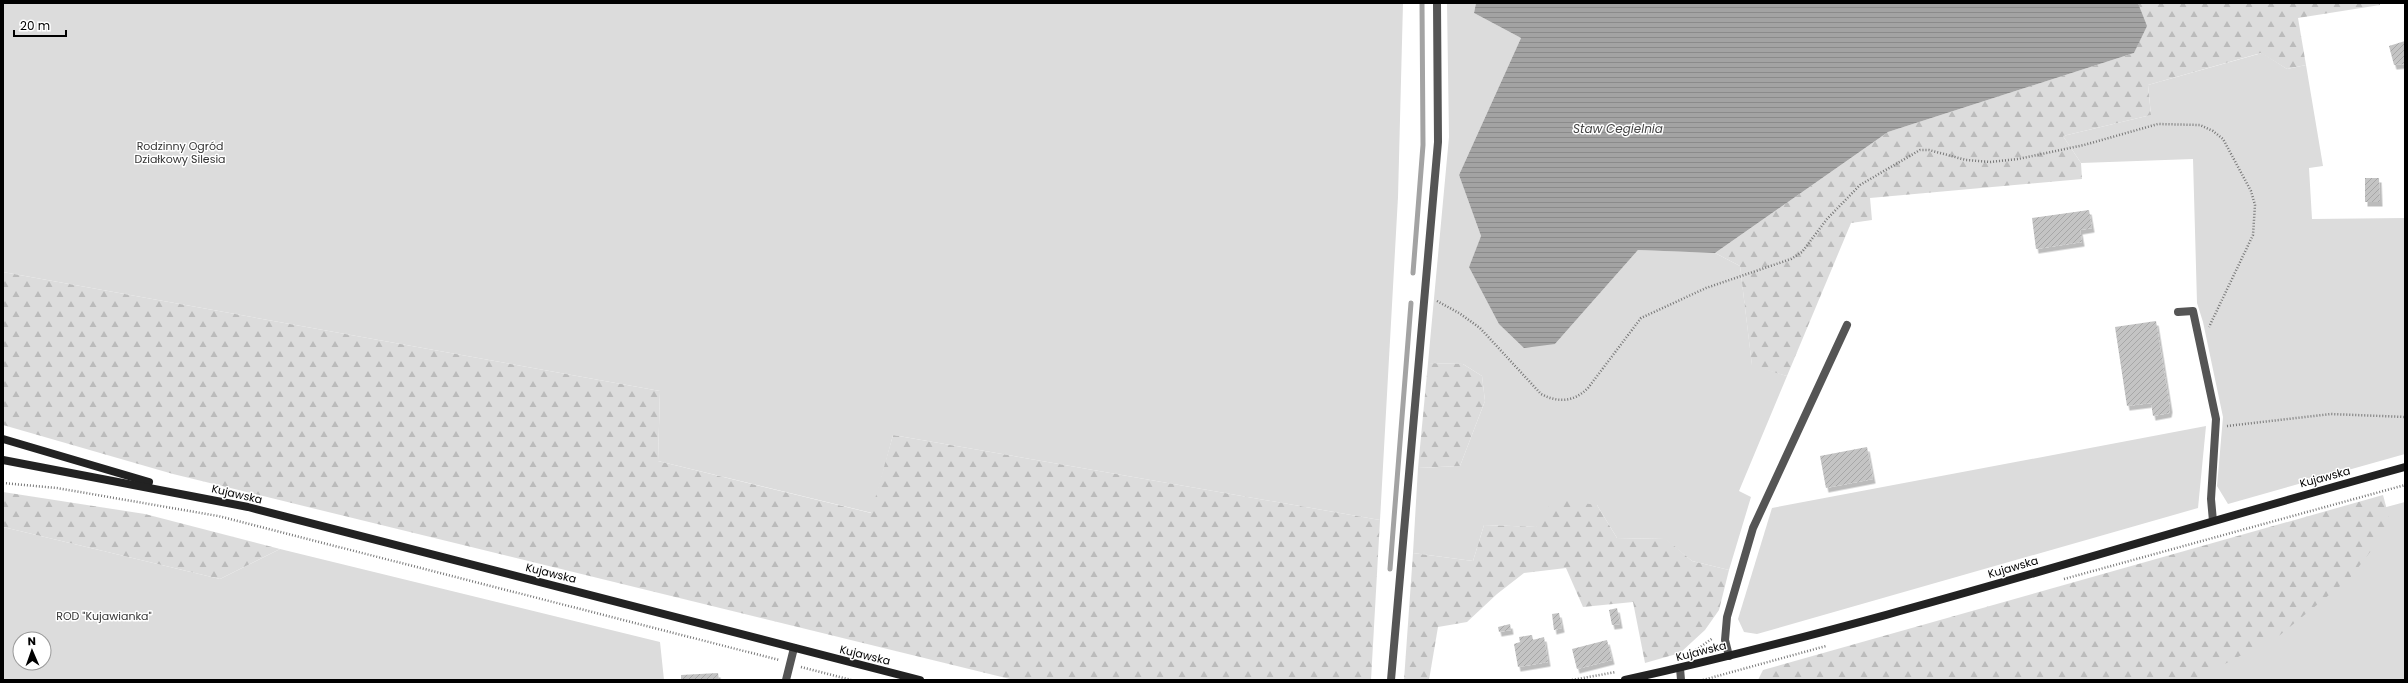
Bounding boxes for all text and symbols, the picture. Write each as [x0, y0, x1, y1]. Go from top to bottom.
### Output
scale bar [14, 12, 66, 38]
text: 20 m [20, 17, 50, 34]
water label: Staw Cegielnia [1573, 120, 1663, 137]
park label: Rodzinny Ogród Działkowy Silesia [134, 138, 226, 167]
street label: Kujawska [2298, 463, 2352, 491]
street label: Kujawska [210, 480, 264, 508]
street label: Kujawska [1986, 552, 2040, 582]
street label: Kujawska [524, 559, 578, 587]
park label: ROD "Kujawianka" [56, 608, 152, 624]
north arrow [12, 631, 52, 671]
text: N [27, 633, 36, 649]
street label: Kujawska [1674, 637, 1728, 665]
street label: Kujawska [838, 641, 892, 669]

